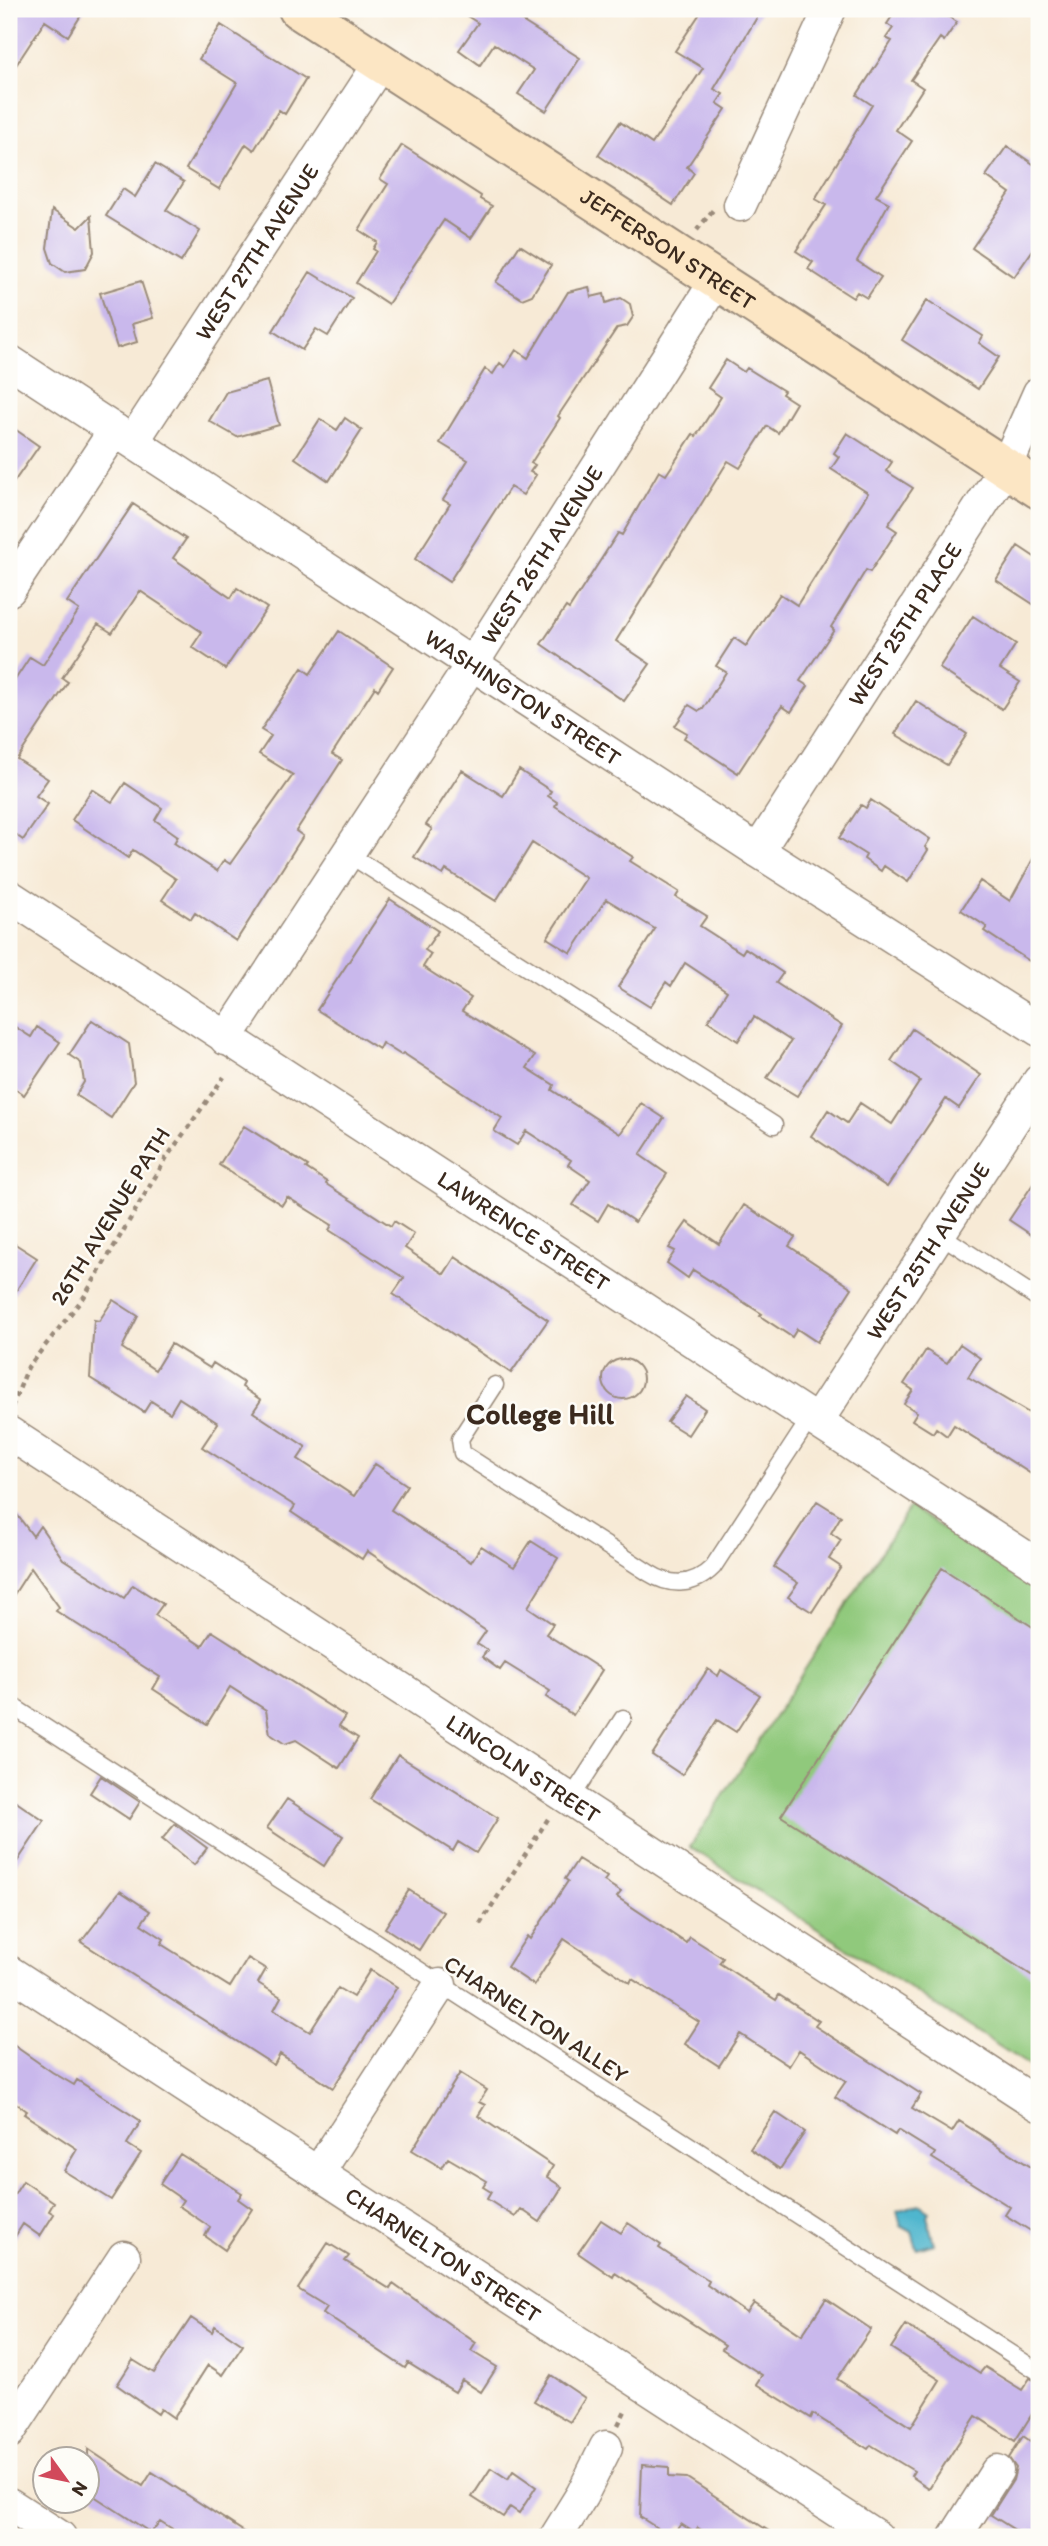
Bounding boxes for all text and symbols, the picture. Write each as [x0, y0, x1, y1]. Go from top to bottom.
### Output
street label: WEST 27TH AVENUE [189, 158, 325, 346]
street label: JEFFERSON STREET [575, 182, 761, 316]
street label: WEST 26TH AVENUE [474, 460, 609, 649]
street label: WEST 25TH PLACE [841, 537, 968, 711]
street label: WASHINGTON STREET [419, 623, 626, 772]
street label: 26TH AVENUE PATH [44, 1122, 176, 1310]
street label: WEST 25TH AVENUE [860, 1157, 996, 1345]
street label: LAWRENCE STREET [432, 1165, 615, 1297]
district label: College Hill [466, 1395, 614, 1432]
street label: LINCOLN STREET [441, 1708, 606, 1829]
street label: CHARNELTON ALLEY [439, 1949, 633, 2089]
street label: CHARNELTON STREET [340, 2181, 546, 2329]
north arrow [32, 2444, 102, 2514]
text: N [67, 2477, 93, 2501]

